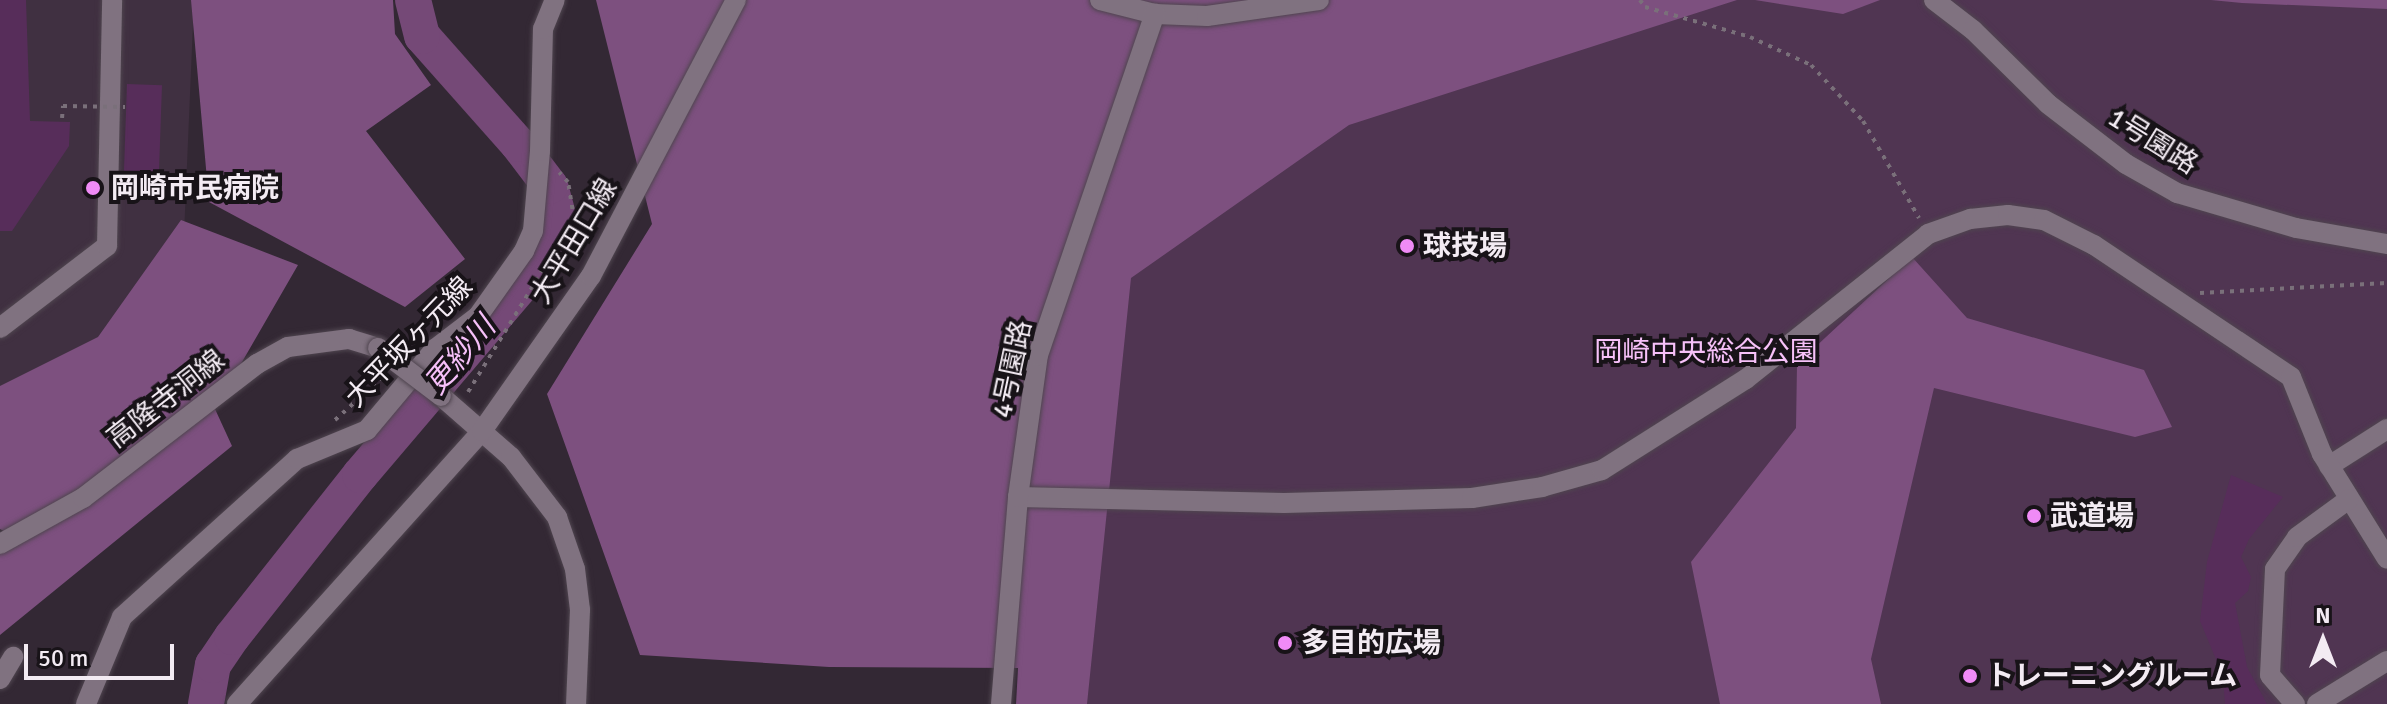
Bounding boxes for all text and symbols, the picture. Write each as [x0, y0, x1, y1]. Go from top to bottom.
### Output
street label: 1号園路 [2102, 100, 2204, 182]
place label: 岡崎市民病院 [111, 171, 279, 205]
street label: 大平田口線 [524, 172, 624, 310]
marker: 岡崎市民病院 [82, 177, 104, 199]
place label: 球技場 [1423, 229, 1507, 263]
marker: 球技場 [1398, 237, 1416, 255]
street label: 大平坂ヶ元線 [339, 270, 479, 414]
water label: 更紗川 [418, 310, 504, 402]
street label: 4号園路 [985, 317, 1039, 421]
park label: 岡崎中央総合公園 [1594, 335, 1818, 369]
street label: 高隆寺洞線 [100, 343, 232, 455]
place label: 武道場 [2050, 499, 2134, 533]
marker: 武道場 [2025, 507, 2043, 525]
north arrow [2283, 600, 2363, 680]
text: N [2315, 602, 2331, 629]
place label: 多目的広場 [1301, 626, 1441, 660]
scale bar [28, 628, 178, 678]
marker: 多目的広場 [1276, 634, 1294, 652]
text: 50 m [38, 643, 88, 673]
place label: トレーニングルーム [1986, 659, 2238, 693]
marker: トレーニングルーム [1961, 667, 1979, 685]

